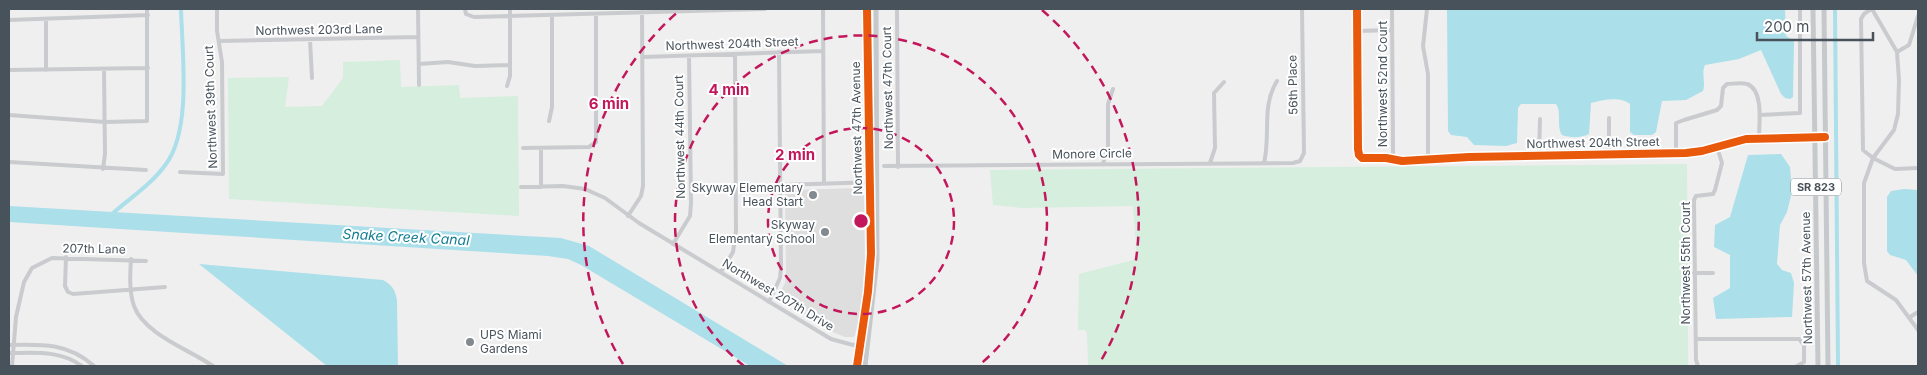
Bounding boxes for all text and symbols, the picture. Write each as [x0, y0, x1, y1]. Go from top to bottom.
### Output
scale bar [1757, 10, 1873, 42]
text: 200 m [1764, 17, 1809, 36]
street label: Northwest 203rd Lane [255, 21, 383, 38]
street label: Northwest 52nd Court [1375, 21, 1390, 147]
street label: Northwest 47th Court [879, 26, 896, 150]
street label: Northwest 204th Street [665, 34, 799, 53]
street label: Northwest 39th Court [201, 45, 220, 169]
street label: 56th Place [1284, 55, 1301, 115]
street label: Northwest 47th Avenue [848, 61, 865, 195]
street label: Northwest 44th Court [671, 75, 688, 199]
text: 4 min [709, 80, 749, 99]
text: 6 min [589, 94, 629, 113]
street label: Northwest 204th Street [1526, 134, 1660, 151]
text: 2 min [775, 145, 815, 164]
street label: Monore Circle [1052, 145, 1132, 162]
road number: SR 823 [1791, 178, 1841, 196]
place label: Skyway Elementary Head Start [692, 180, 803, 209]
marker: Skyway Elementary Head Start [807, 189, 819, 201]
street label: Northwest 55th Court [1678, 201, 1693, 324]
street label: Northwest 57th Avenue [1798, 211, 1815, 345]
centre of rings [852, 212, 870, 230]
place label: Skyway Elementary School [709, 217, 815, 246]
water label: Snake Creek Canal [342, 225, 471, 248]
marker: Skyway Elementary School [819, 226, 831, 238]
street label: 207th Lane [62, 240, 126, 257]
street label: Northwest 207th Drive [720, 255, 837, 334]
place label: UPS Miami Gardens [480, 327, 542, 356]
marker: UPS Miami Gardens [464, 336, 476, 348]

